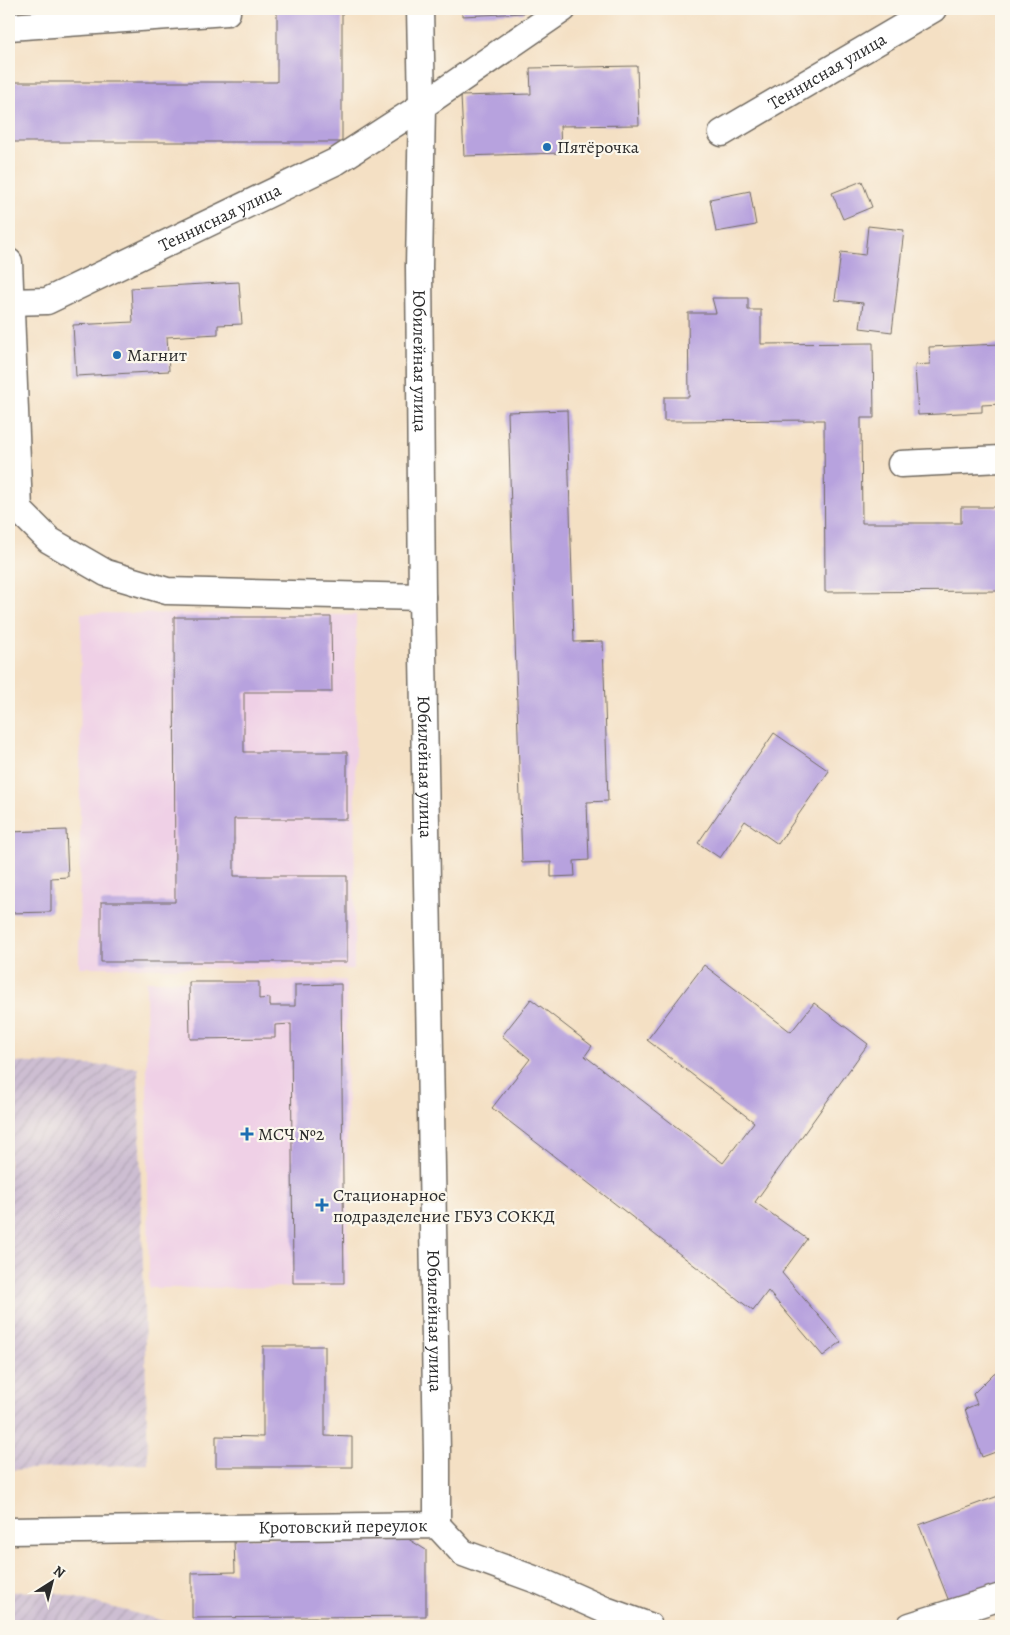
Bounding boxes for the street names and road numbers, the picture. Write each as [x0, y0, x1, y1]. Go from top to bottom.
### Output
street label: Теннисная улица [764, 27, 891, 115]
street label: Теннисная улица [155, 177, 286, 257]
street label: Юбилейная улица [407, 289, 433, 433]
street label: Юбилейная улица [412, 695, 438, 839]
street label: Юбилейная улица [421, 1249, 448, 1393]
street label: Кротовский переулок [258, 1513, 428, 1540]

